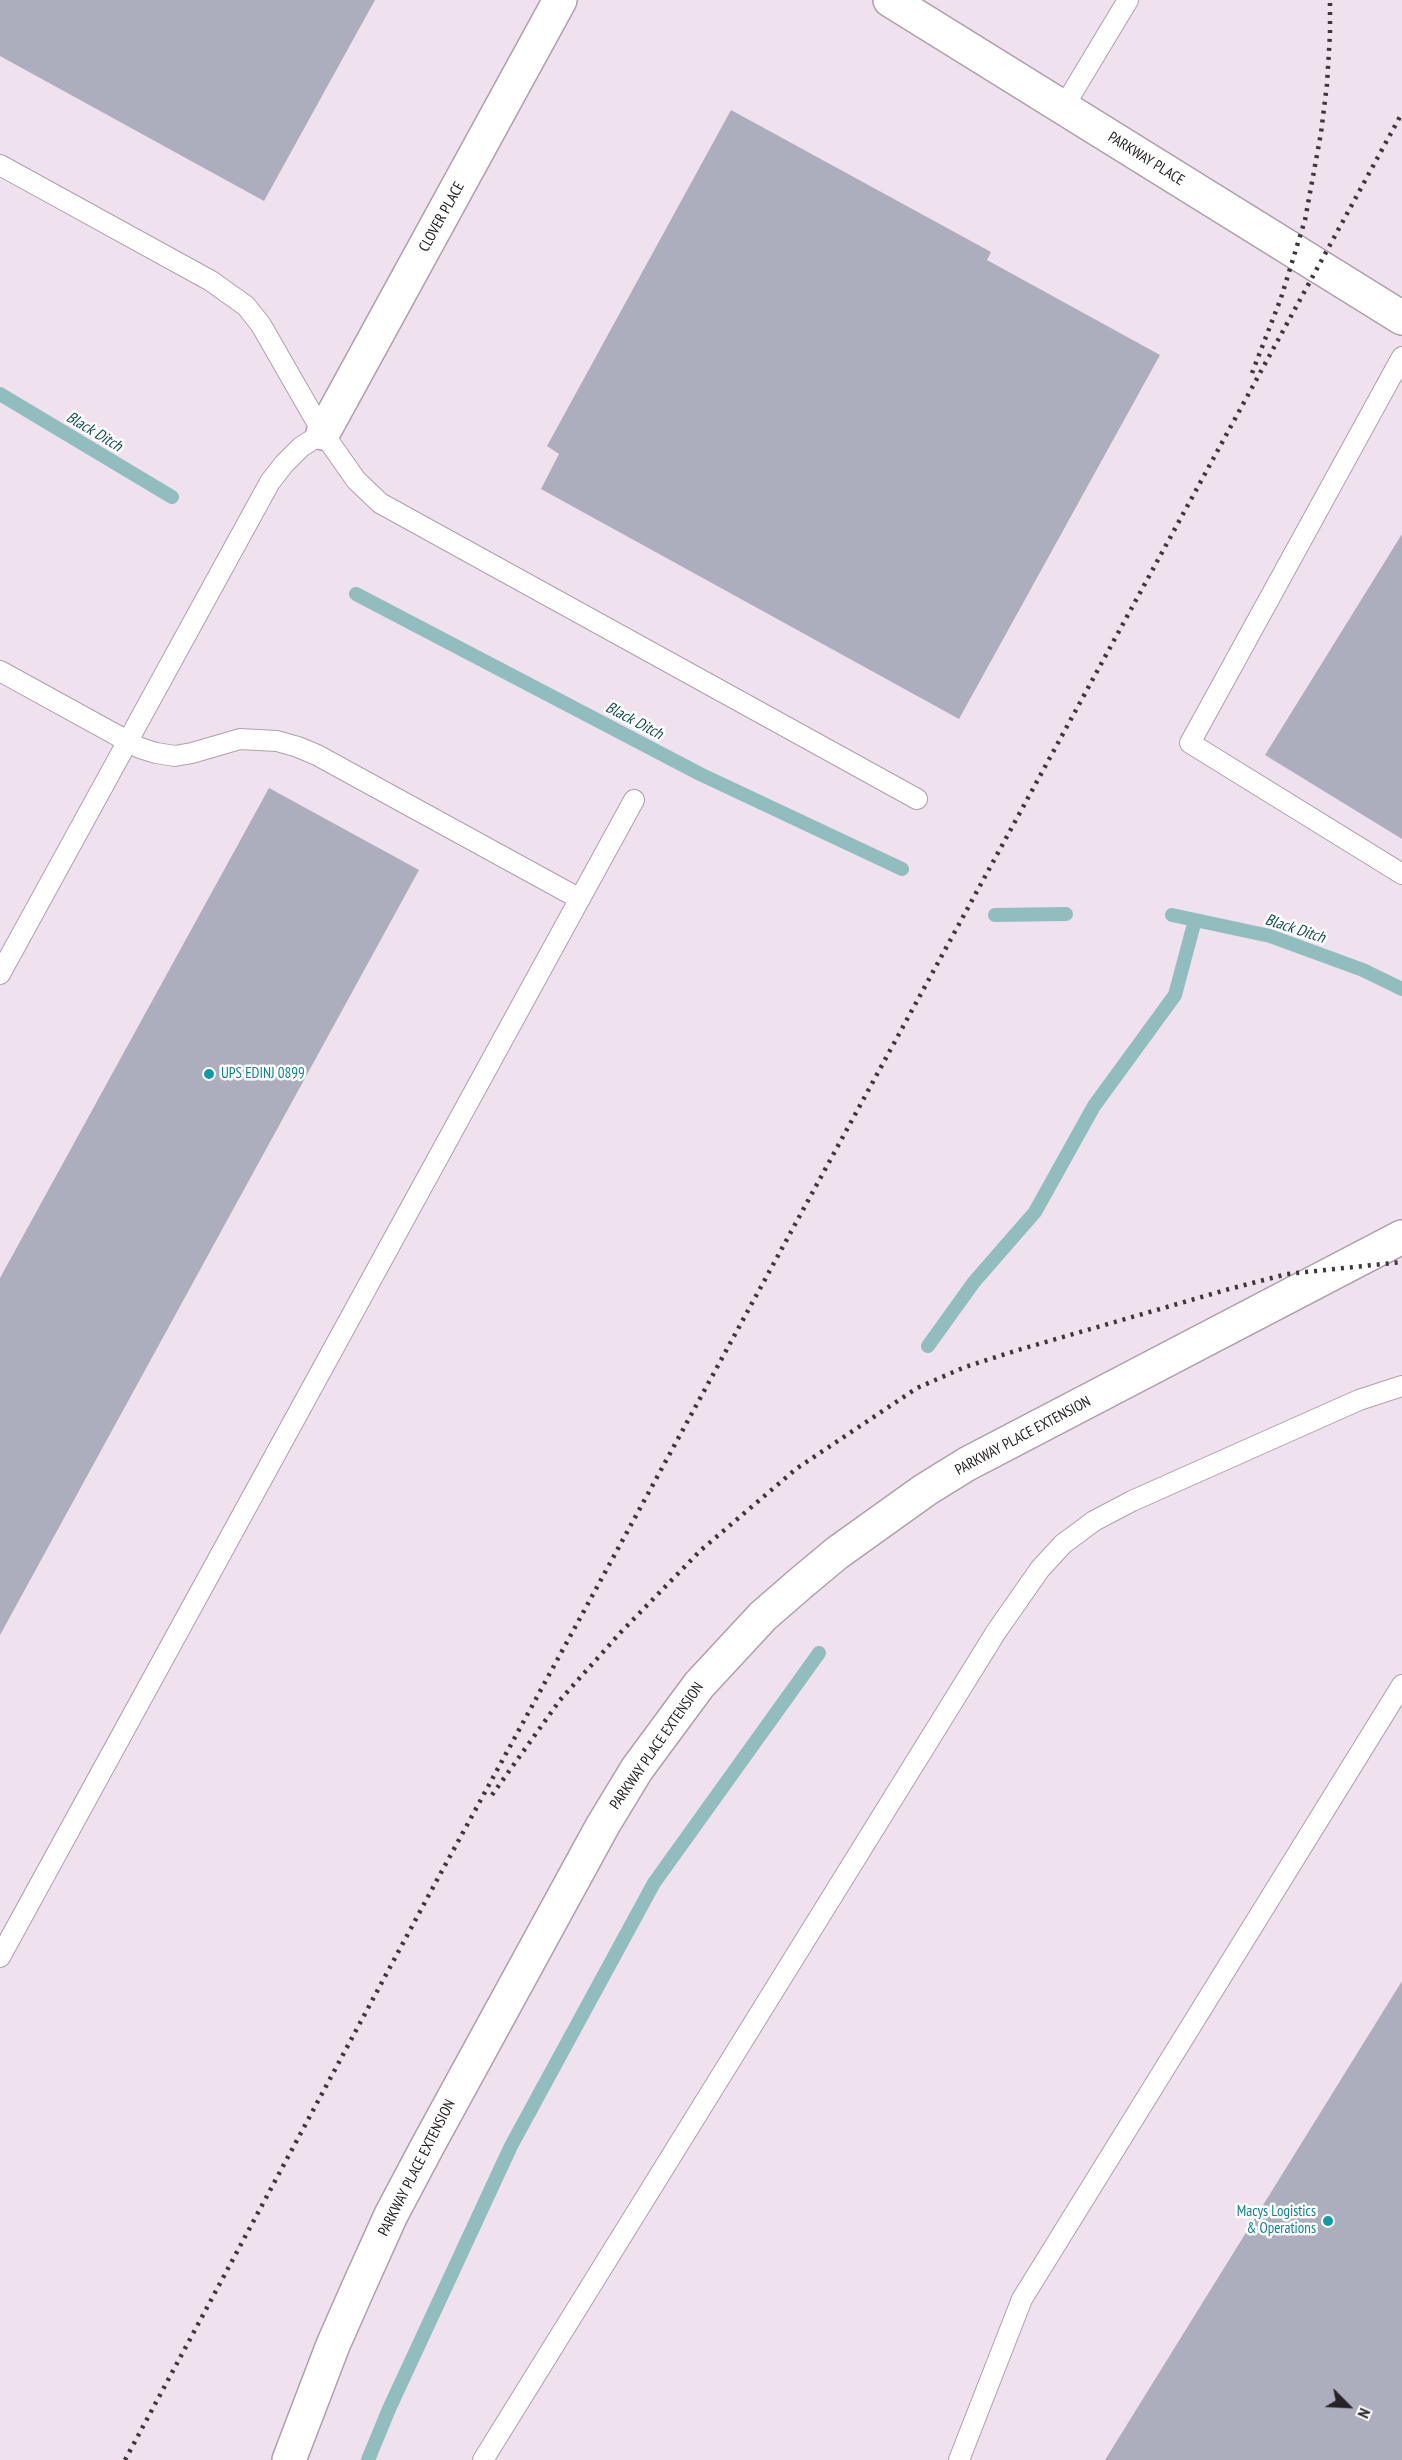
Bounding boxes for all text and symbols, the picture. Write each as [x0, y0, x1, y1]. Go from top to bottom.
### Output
street label: PARKWAY PLACE [1104, 128, 1188, 190]
street label: CLOVER PLACE [415, 179, 469, 255]
water label: Black Ditch [63, 408, 125, 456]
water label: Black Ditch [602, 698, 666, 744]
water label: Black Ditch [1263, 910, 1327, 948]
place label: UPS EDINJ 0899 [221, 1065, 305, 1083]
marker: UPS EDINJ 0899 [202, 1067, 216, 1081]
street label: PARKWAY PLACE EXTENSION [952, 1393, 1094, 1479]
street label: PARKWAY PLACE EXTENSION [606, 1679, 708, 1813]
street label: PARKWAY PLACE EXTENSION [375, 2097, 459, 2239]
place label: Macys Logistics & Operations [1237, 2203, 1316, 2238]
marker: Macys Logistics & Operations [1321, 2214, 1335, 2228]
north arrow [1318, 2376, 1378, 2436]
text: N [1354, 2405, 1375, 2421]

